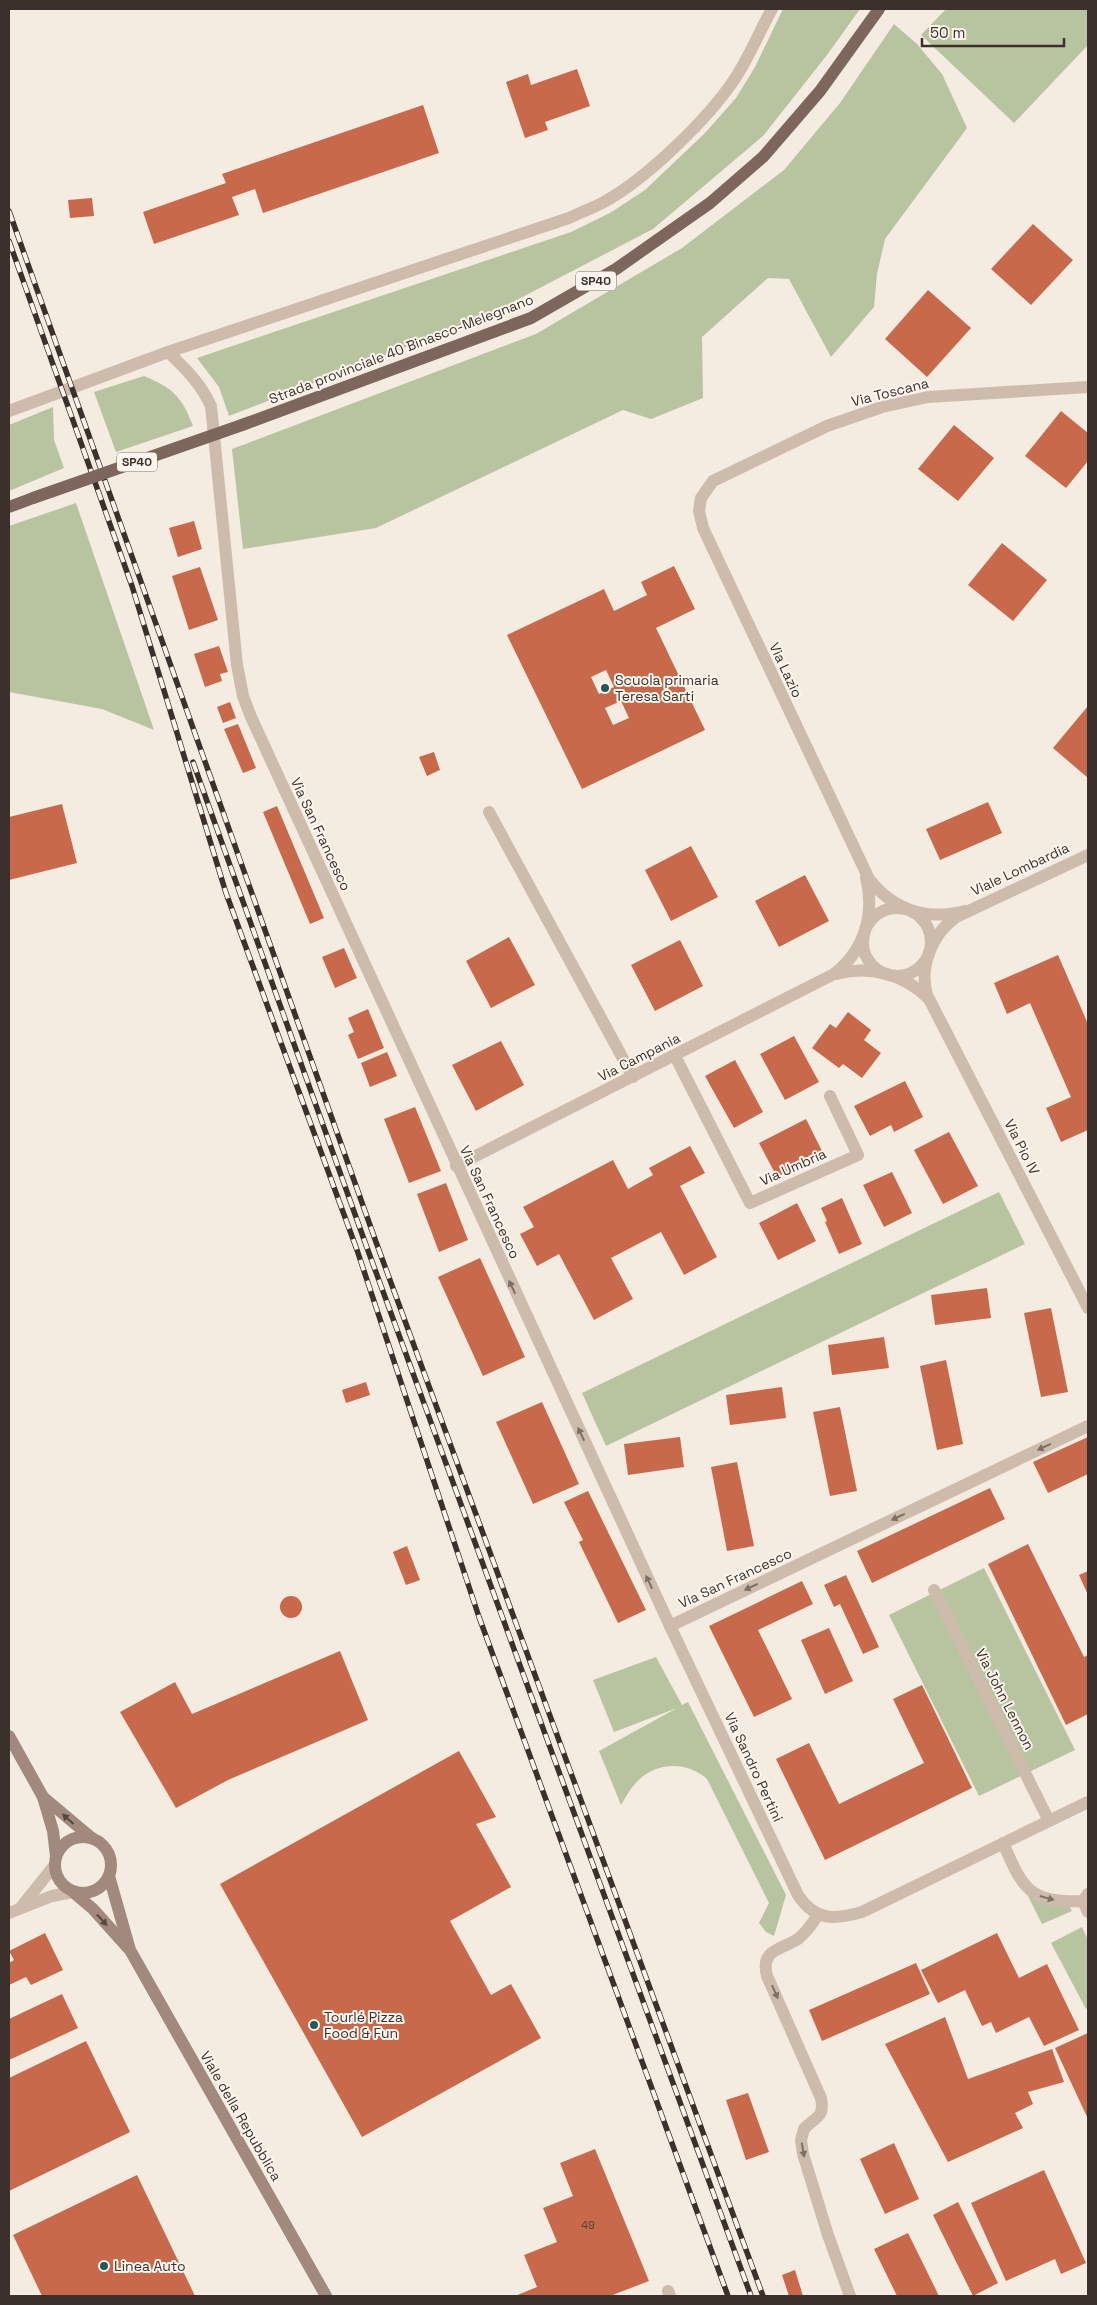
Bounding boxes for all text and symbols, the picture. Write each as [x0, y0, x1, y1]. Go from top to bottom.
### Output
scale bar [922, 15, 1064, 47]
text: 50 m [930, 23, 965, 42]
road number: SP40 [576, 272, 616, 290]
street label: Strada provinciale 40 Binasco-Melegnano [266, 290, 536, 408]
street label: Via Toscana [849, 374, 931, 410]
road number: SP40 [117, 452, 157, 472]
street label: Via Lazio [765, 640, 807, 700]
place label: Scuola primaria Teresa Sarti [615, 671, 719, 705]
marker: Scuola primaria Teresa Sarti [599, 682, 611, 694]
street label: Via San Francesco [287, 775, 355, 893]
street label: Viale Lombardia [968, 838, 1072, 900]
street label: Via Campania [595, 1029, 683, 1085]
street label: Via Pio IV [1000, 1116, 1044, 1178]
street label: Via San Francesco [456, 1143, 524, 1261]
street label: Via Umbria [757, 1144, 829, 1190]
one-way arrow [508, 1280, 516, 1294]
one-way arrow [576, 1427, 584, 1441]
one-way arrow [1037, 1444, 1051, 1452]
one-way arrow [890, 1513, 905, 1522]
street label: Via San Francesco [676, 1544, 794, 1612]
one-way arrow [645, 1575, 653, 1589]
one-way arrow [744, 1583, 758, 1591]
street label: Via John Lennon [972, 1645, 1038, 1753]
street label: Via Sandro Pertini [721, 1709, 787, 1825]
one-way arrow [61, 1813, 74, 1824]
one-way arrow [1040, 1895, 1055, 1903]
one-way arrow [96, 1914, 108, 1926]
one-way arrow [771, 1985, 779, 1999]
place label: Tourlé Pizza Food & Fun [324, 2008, 403, 2042]
marker: Tourlé Pizza Food & Fun [308, 2019, 320, 2031]
street label: Viale della Repubblica [196, 2048, 286, 2184]
one-way arrow [799, 2143, 807, 2158]
house number: 49 [581, 2218, 595, 2232]
place label: Linea Auto [114, 2257, 186, 2275]
marker: Linea Auto [98, 2260, 110, 2272]

